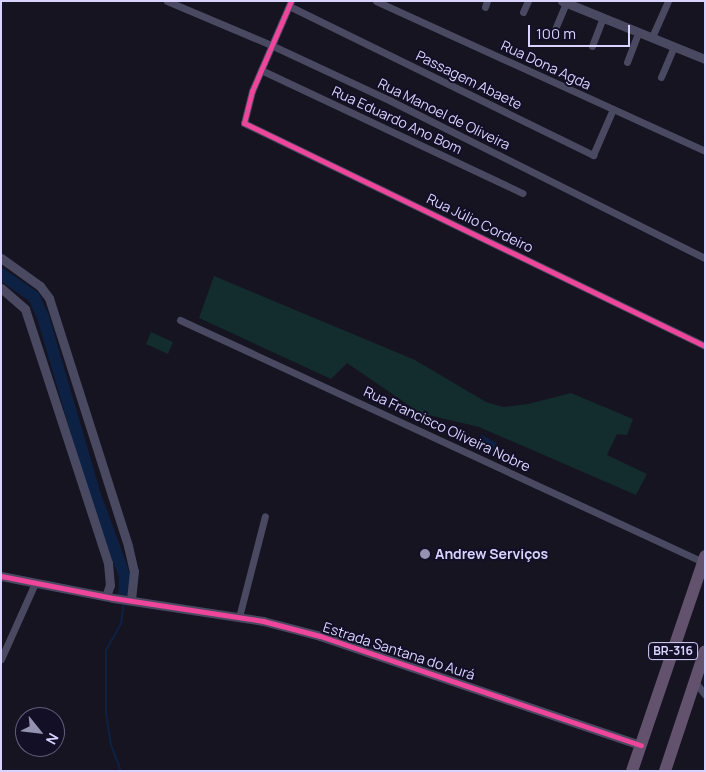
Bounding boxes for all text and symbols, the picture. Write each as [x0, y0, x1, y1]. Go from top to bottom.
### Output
scale bar [531, 15, 634, 47]
text: 100 m [536, 23, 576, 44]
street label: Rua Dona Agda [498, 37, 594, 93]
street label: Passagem Abaete [413, 47, 525, 113]
street label: Rua Manoel de Oliveira [375, 75, 513, 153]
street label: Rua Eduardo Ano Bom [329, 83, 465, 157]
street label: Rua Júlio Cordeiro [424, 190, 536, 256]
street label: Rua Francisco Oliveira Nobre [361, 383, 533, 475]
place label: Andrew Serviços [435, 546, 548, 562]
marker: Andrew Serviços [419, 548, 431, 560]
street label: Estrada Santana do Aurá [321, 619, 477, 683]
road number: BR-316 [648, 641, 698, 660]
north arrow [15, 707, 65, 757]
text: N [42, 730, 63, 748]

